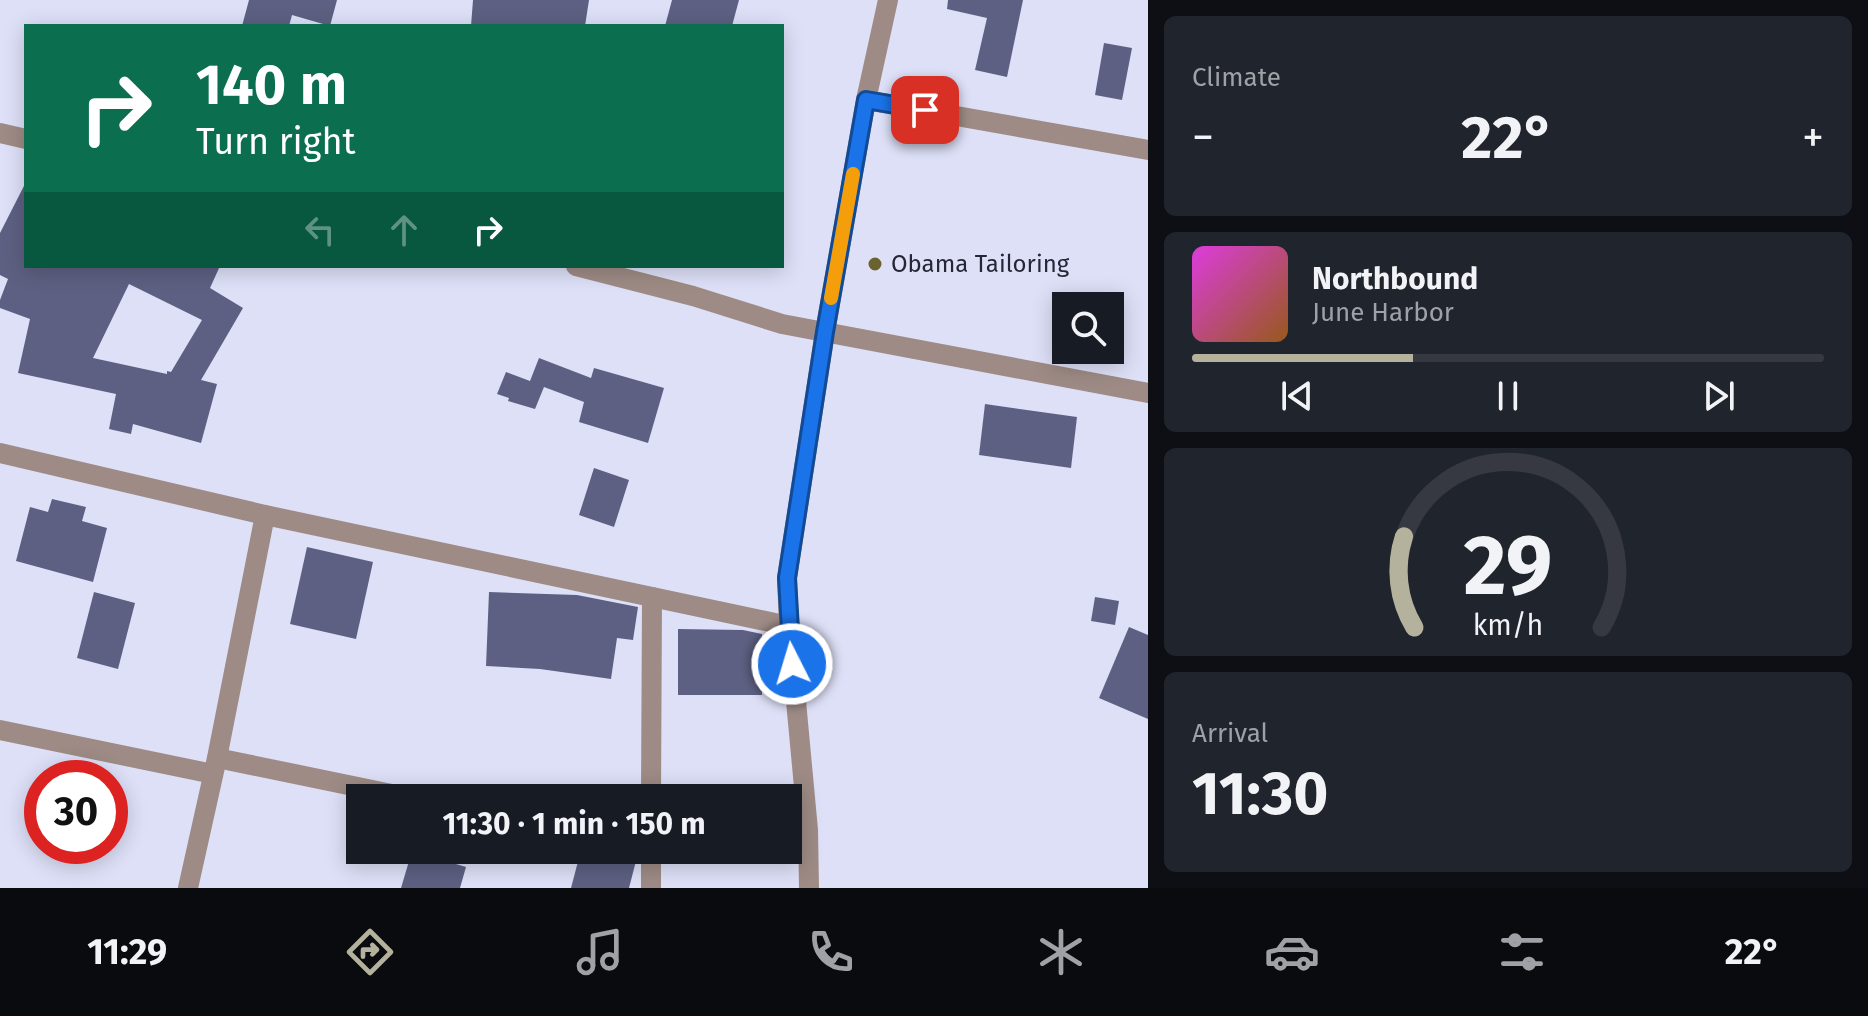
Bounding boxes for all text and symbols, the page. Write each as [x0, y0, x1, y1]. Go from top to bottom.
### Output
text: 140 m [196, 52, 347, 119]
icon: right [64, 56, 168, 160]
text: Climate [1192, 62, 1281, 93]
pin [891, 76, 959, 144]
icon: arrive [903, 88, 947, 132]
text: 22° [1461, 102, 1555, 174]
text: − [1192, 111, 1214, 164]
text: + [1802, 111, 1824, 164]
text: Turn right [196, 120, 356, 164]
icon: left [298, 208, 342, 252]
icon: ahead [382, 208, 426, 252]
icon: right [466, 208, 510, 252]
place label: Obama Tailoring [891, 250, 1070, 278]
marker: Obama Tailoring [866, 255, 884, 273]
text: Northbound [1312, 261, 1478, 297]
map controls [1052, 292, 1124, 364]
button: search [1052, 292, 1124, 364]
text: June Harbor [1312, 297, 1454, 328]
icon: previous [1275, 374, 1319, 418]
icon: pause [1486, 374, 1530, 418]
icon: next [1697, 374, 1741, 418]
text: 29 [1464, 516, 1552, 616]
text: km/h [1473, 608, 1543, 643]
position arrow [750, 622, 834, 706]
text: Arrival [1192, 718, 1268, 749]
text: 11:30 [1192, 758, 1328, 830]
speed limit sign: 30 [24, 760, 128, 864]
text: 11:30 · 1 min · 150 m [442, 806, 706, 842]
icon: directions [342, 924, 398, 980]
icon: music [572, 924, 628, 980]
icon: phone [803, 924, 859, 980]
icon: climate [1033, 924, 1089, 980]
icon: car [1264, 924, 1320, 980]
icon: filters [1494, 924, 1550, 980]
text: 11:29 [87, 930, 167, 974]
text: 22° [1725, 930, 1781, 974]

